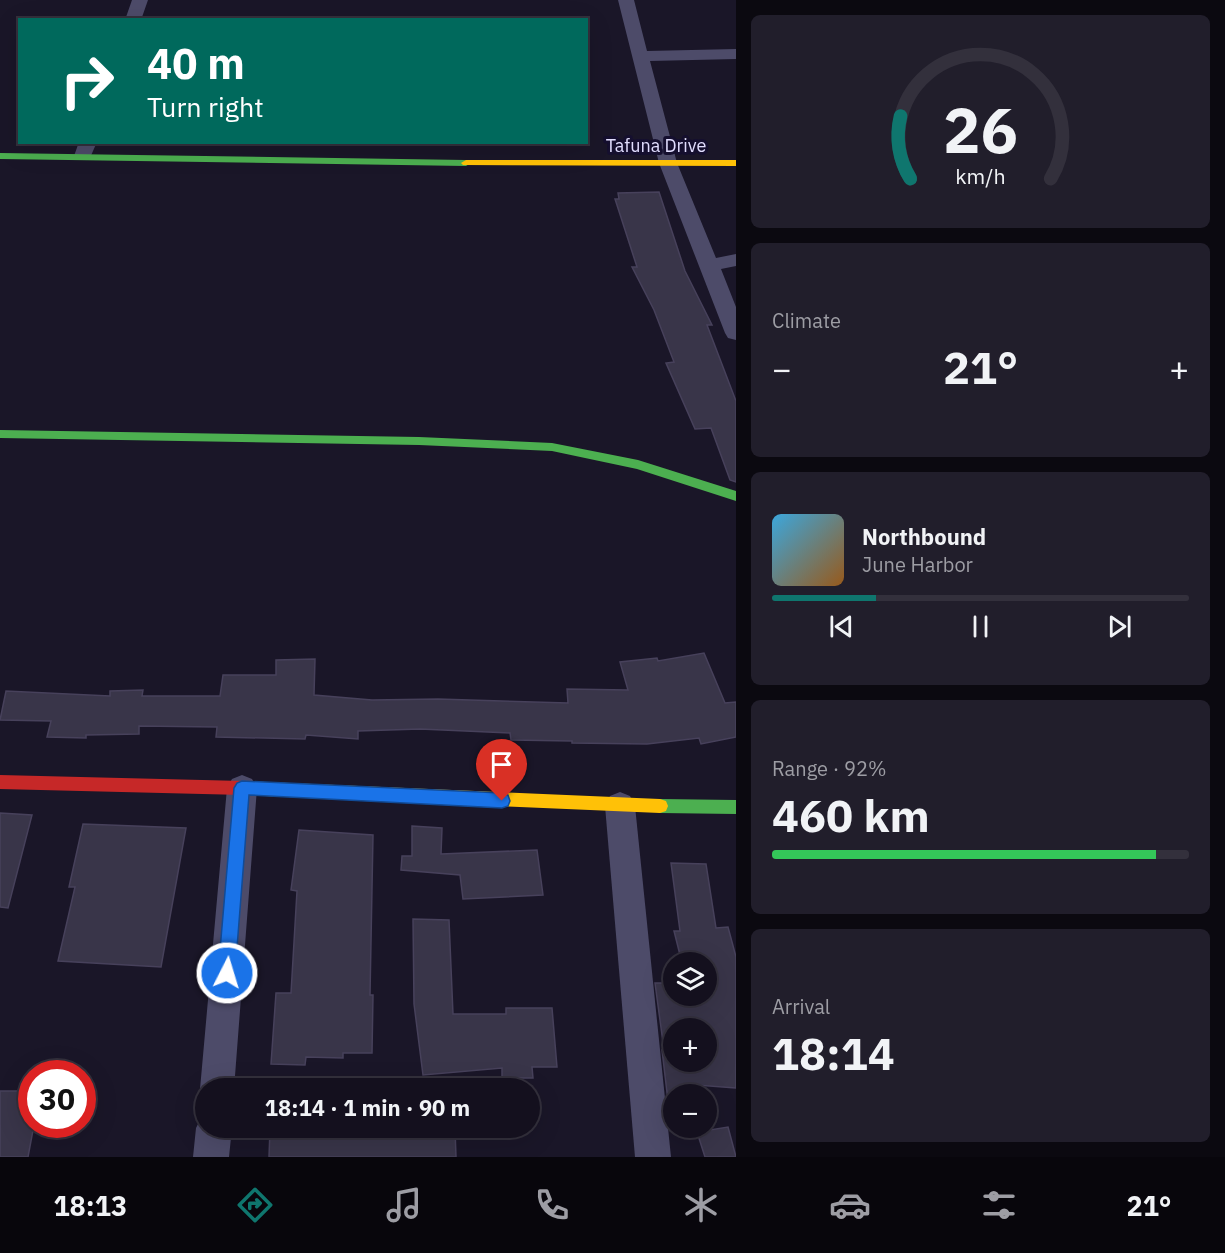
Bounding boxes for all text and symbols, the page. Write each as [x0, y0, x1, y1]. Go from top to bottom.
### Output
text: 40 m [147, 36, 245, 91]
icon: right [48, 42, 126, 120]
text: Turn right [147, 89, 264, 124]
text: 26 [943, 89, 1018, 170]
street label: Tafuna Drive [606, 134, 706, 157]
text: km/h [955, 162, 1006, 190]
text: Climate [772, 307, 841, 334]
text: 21° [943, 338, 1018, 396]
text: − [772, 347, 792, 390]
text: + [1169, 347, 1189, 390]
text: Northbound [862, 522, 986, 551]
text: June Harbor [862, 551, 973, 578]
icon: previous [825, 610, 858, 643]
icon: pause [964, 610, 997, 643]
icon: next [1103, 610, 1136, 643]
pin [476, 739, 527, 801]
icon: arrive [485, 748, 518, 781]
text: Range · 92% [772, 755, 887, 782]
text: 460 km [772, 786, 930, 844]
position arrow [195, 941, 259, 1005]
map controls [663, 952, 717, 1138]
button: layers [663, 952, 717, 1006]
text: Arrival [772, 993, 830, 1020]
button: + [663, 1018, 717, 1072]
text: 18:14 [772, 1024, 895, 1082]
speed limit sign: 30 [18, 1060, 96, 1138]
button: − [663, 1084, 717, 1138]
text: 18:14 · 1 min · 90 m [265, 1093, 470, 1122]
icon: directions [234, 1184, 276, 1226]
icon: music [383, 1184, 425, 1226]
icon: phone [531, 1184, 573, 1226]
icon: climate [680, 1184, 722, 1226]
icon: car [829, 1184, 871, 1226]
icon: filters [978, 1184, 1020, 1226]
text: 18:13 [53, 1188, 127, 1223]
text: 21° [1126, 1188, 1172, 1223]

